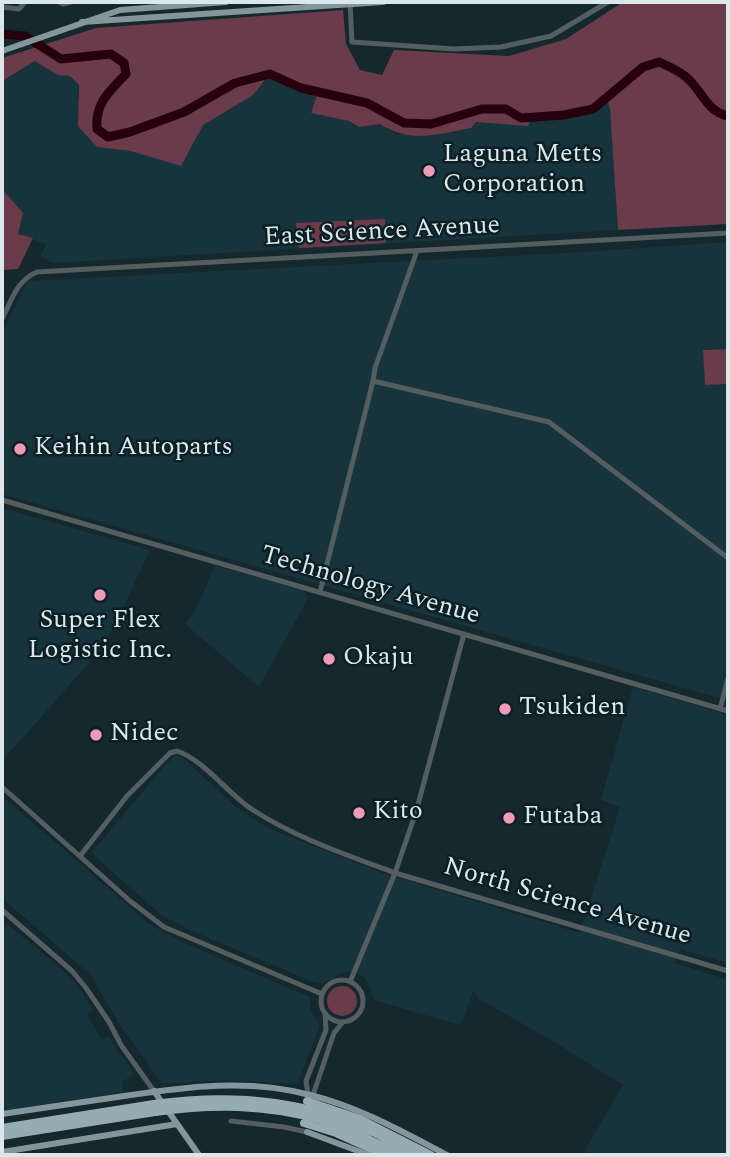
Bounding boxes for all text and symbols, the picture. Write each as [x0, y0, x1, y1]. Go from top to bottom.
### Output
place label: Laguna Metts Corporation [443, 140, 602, 202]
marker: Laguna Metts Corporation [421, 163, 437, 179]
street label: East Science Avenue [263, 211, 501, 255]
place label: Keihin Autoparts [34, 433, 233, 465]
marker: Keihin Autoparts [12, 441, 28, 457]
street label: Technology Avenue [257, 541, 483, 633]
marker: Super Flex Logistic Inc. [92, 587, 108, 603]
place label: Super Flex Logistic Inc. [28, 606, 172, 668]
place label: Okaju [343, 643, 414, 675]
marker: Okaju [321, 651, 337, 667]
place label: Tsukiden [519, 693, 625, 725]
marker: Tsukiden [497, 701, 513, 717]
place label: Nidec [110, 719, 178, 751]
marker: Nidec [88, 727, 104, 743]
place label: Kito [373, 797, 423, 829]
place label: Futaba [523, 802, 602, 834]
marker: Kito [351, 805, 367, 821]
marker: Futaba [501, 810, 517, 826]
street label: North Science Avenue [440, 853, 694, 953]

